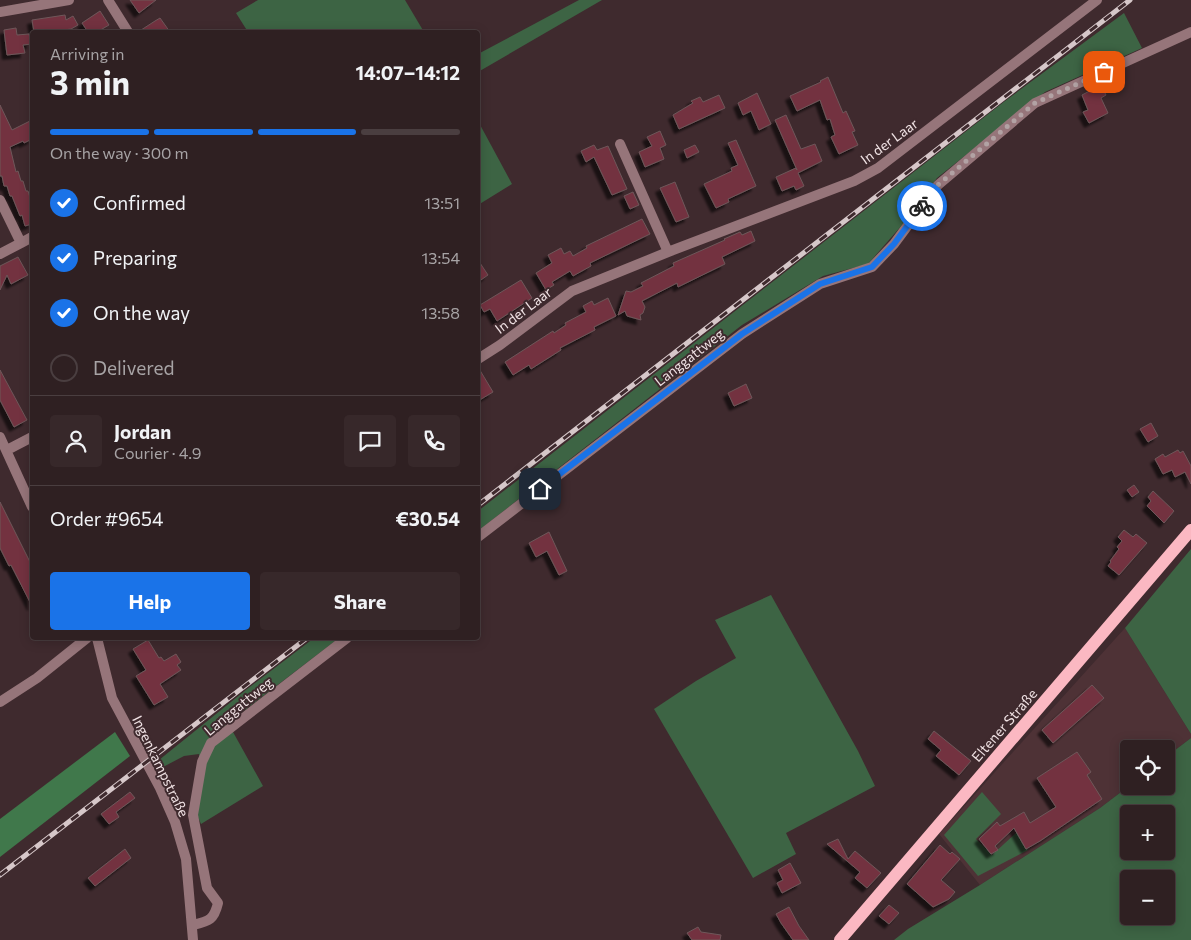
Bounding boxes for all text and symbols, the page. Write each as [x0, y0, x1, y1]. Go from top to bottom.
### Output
text: Arriving in [50, 44, 124, 63]
pin [1083, 51, 1125, 93]
icon: bag [1090, 58, 1118, 86]
text: 14:07–14:12 [355, 61, 460, 84]
text: 3 min [50, 62, 130, 102]
street label: In der Laar [857, 114, 921, 167]
text: On the way · 300 m [50, 143, 189, 162]
courier [897, 181, 947, 231]
icon: check [50, 189, 78, 217]
text: Confirmed [93, 191, 186, 214]
icon: bike [908, 192, 936, 220]
text: 13:51 [424, 193, 460, 212]
icon: check [50, 244, 78, 272]
text: Preparing [93, 246, 177, 269]
text: 13:54 [421, 248, 460, 267]
street label: In der Laar [491, 283, 555, 337]
icon: check [50, 299, 78, 327]
text: On the way [93, 301, 190, 324]
text: 13:58 [421, 303, 460, 322]
street label: Langgattweg [651, 324, 727, 389]
text: Delivered [93, 356, 174, 379]
button: person [50, 415, 102, 467]
button: chat [344, 415, 396, 467]
button: phone [408, 415, 460, 467]
text: Jordan [114, 420, 171, 443]
text: Courier · 4.9 [114, 443, 201, 462]
pin [519, 468, 561, 510]
icon: home [526, 475, 554, 503]
text: Order #9654 [50, 507, 163, 530]
text: €30.54 [395, 507, 460, 530]
button: Help [50, 572, 250, 630]
button: Share [260, 572, 460, 630]
street label: Langgattweg [200, 673, 276, 739]
street label: Eltener Straße [968, 685, 1040, 765]
street label: Ingenkampstraße [129, 712, 193, 820]
map controls [1120, 740, 1175, 925]
button: locate [1120, 740, 1175, 795]
button: + [1120, 805, 1175, 860]
button: − [1120, 870, 1175, 925]

